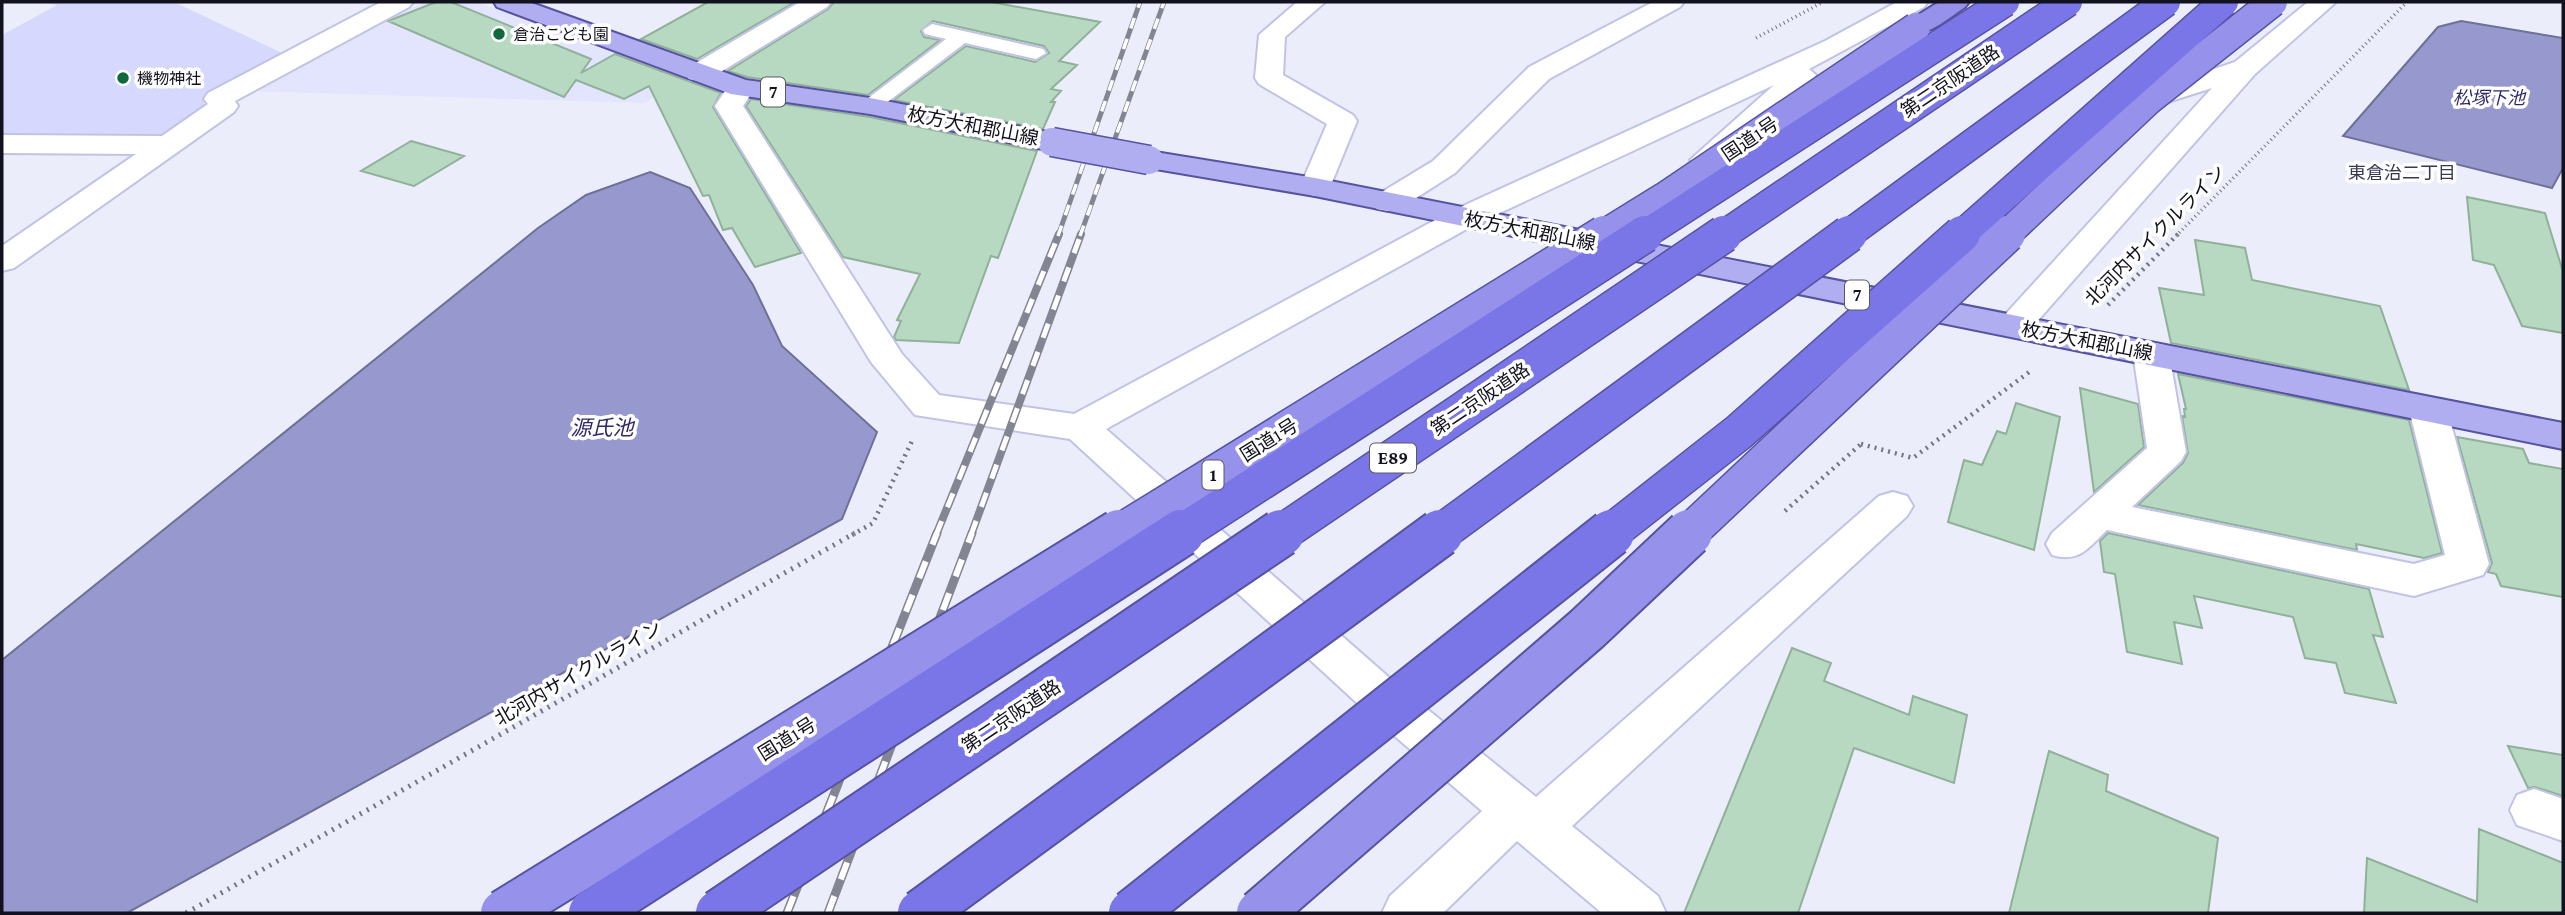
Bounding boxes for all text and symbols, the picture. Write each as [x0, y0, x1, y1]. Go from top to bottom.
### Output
marker: 倉治こども園 [491, 26, 507, 42]
place label: 倉治こども園 [513, 26, 609, 43]
street label: 第二京阪道路 [1897, 40, 2003, 122]
marker: 機物神社 [115, 70, 131, 86]
place label: 機物神社 [137, 70, 201, 87]
road number: 7 [761, 78, 785, 106]
water label: 松塚下池 [2453, 88, 2527, 108]
street label: 枚方大和郡山線 [906, 103, 1040, 149]
street label: 国道1号 [1718, 113, 1782, 165]
street label: 北河内サイクルライン [2081, 161, 2229, 309]
district label: 東倉治二丁目 [2348, 163, 2456, 183]
street label: 枚方大和郡山線 [1463, 208, 1597, 254]
road number: 7 [1845, 281, 1869, 310]
street label: 枚方大和郡山線 [2020, 318, 2154, 364]
street label: 第二京阪道路 [1427, 358, 1533, 440]
street label: 国道1号 [1237, 414, 1301, 466]
water label: 源氏池 [571, 416, 635, 440]
road number: E89 [1370, 444, 1416, 472]
road number: 1 [1202, 461, 1224, 490]
street label: 北河内サイクルライン [491, 617, 665, 729]
street label: 第二京阪道路 [958, 675, 1064, 757]
street label: 国道1号 [755, 713, 819, 765]

